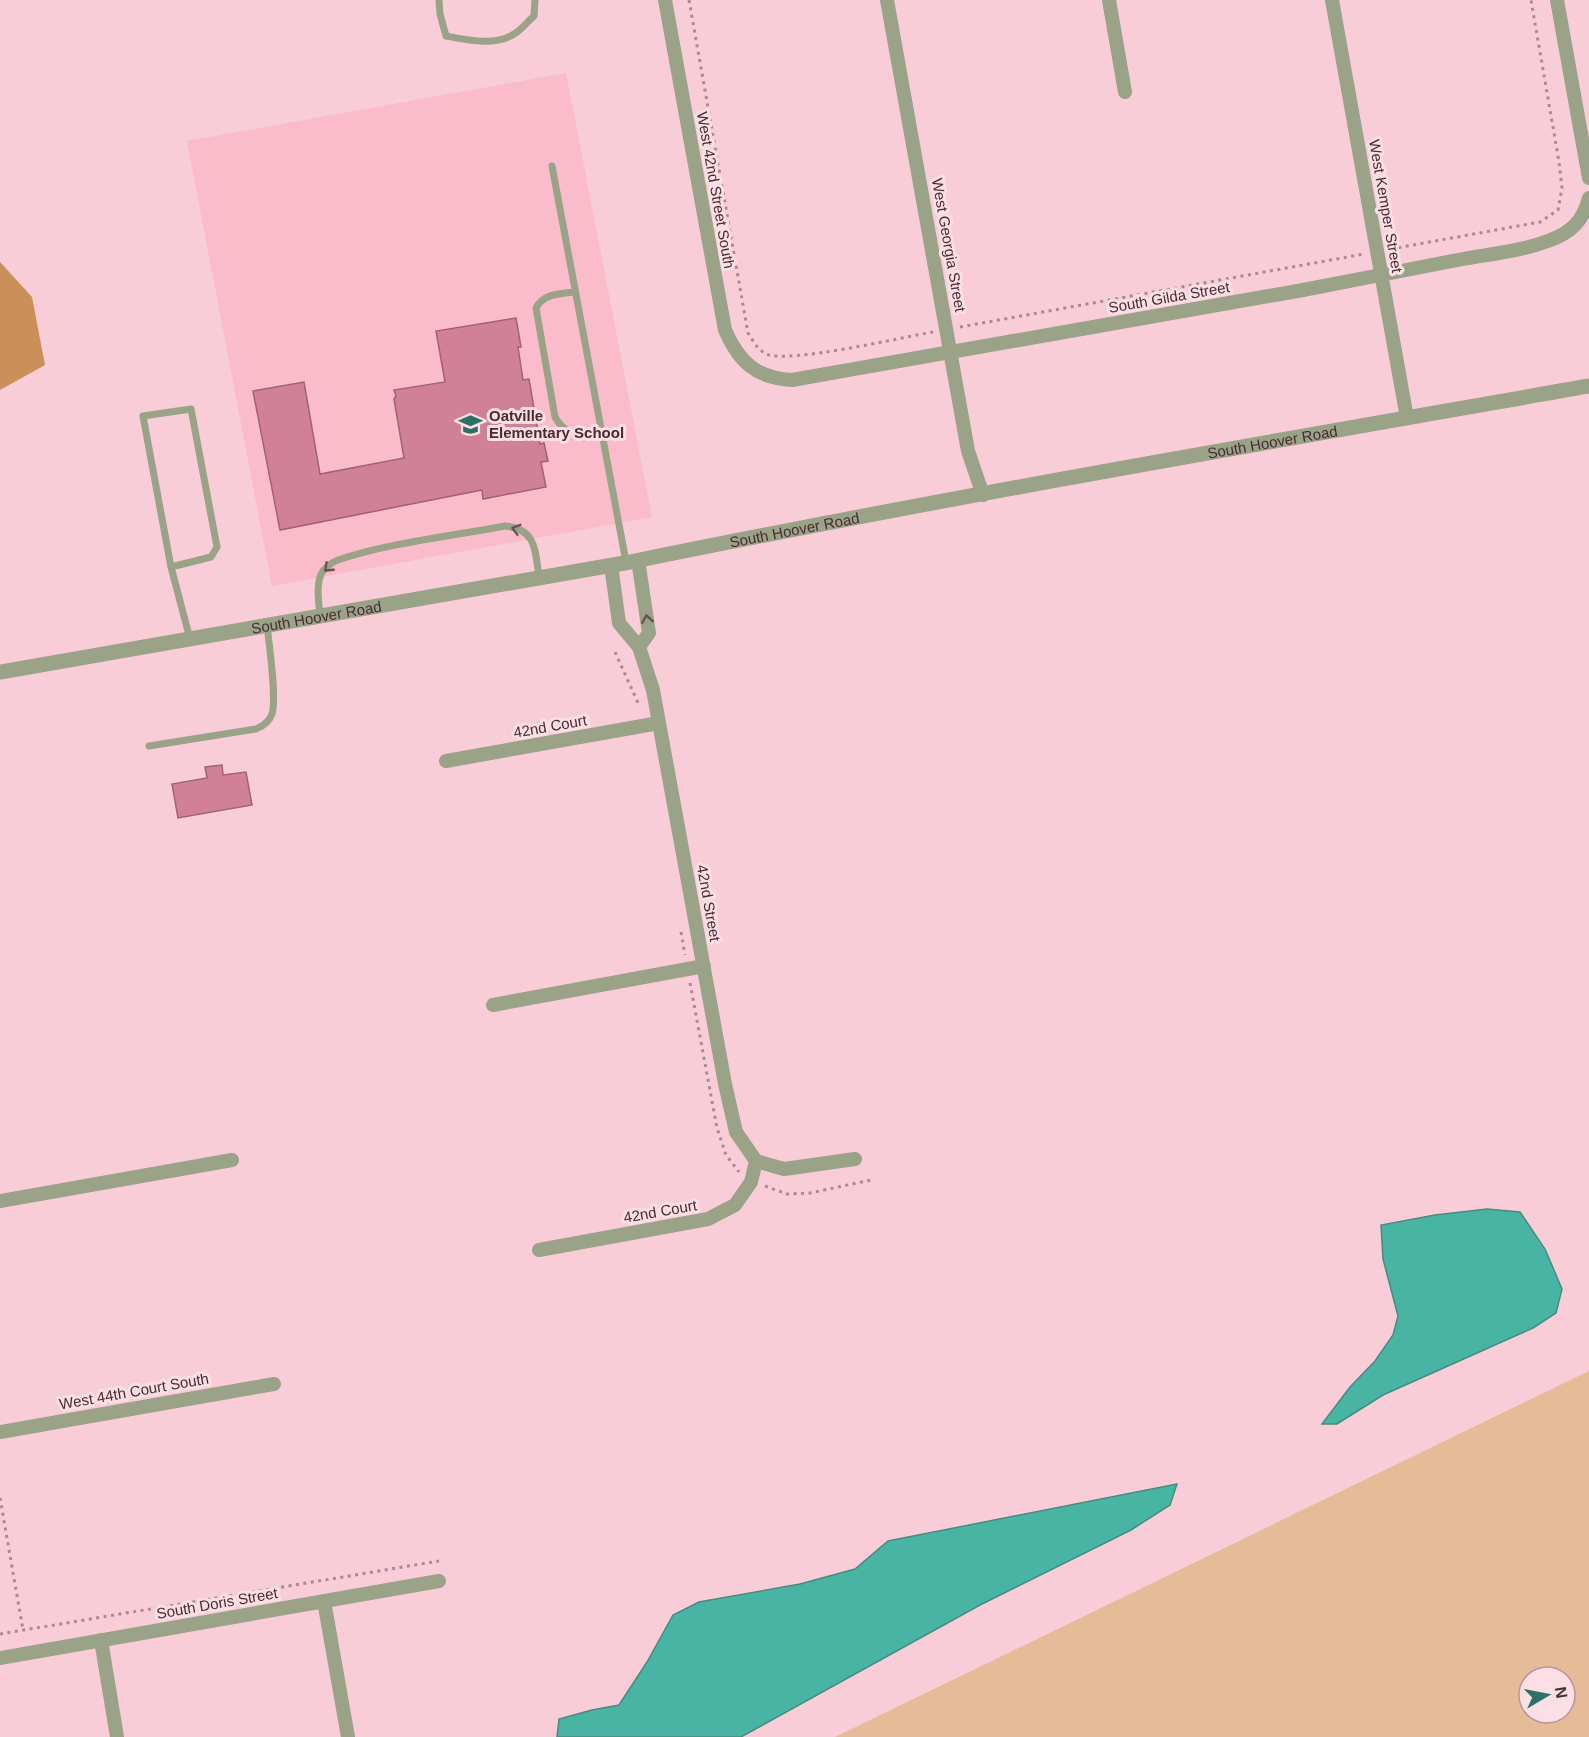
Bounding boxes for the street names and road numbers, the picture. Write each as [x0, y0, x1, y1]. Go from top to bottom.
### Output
street label: West 42nd Street South [694, 110, 738, 270]
street label: West Kemper Street [1366, 138, 1406, 275]
street label: West Georgia Street [929, 177, 969, 314]
street label: South Gilda Street [1107, 278, 1232, 316]
street label: South Hoover Road [1206, 422, 1339, 461]
street label: South Hoover Road [728, 509, 861, 550]
street label: South Hoover Road [250, 597, 383, 636]
street label: 42nd Court [512, 711, 589, 741]
street label: 42nd Street [694, 863, 724, 943]
street label: 42nd Court [622, 1196, 699, 1226]
street label: West 44th Court South [58, 1369, 210, 1413]
street label: South Doris Street [155, 1584, 280, 1622]

